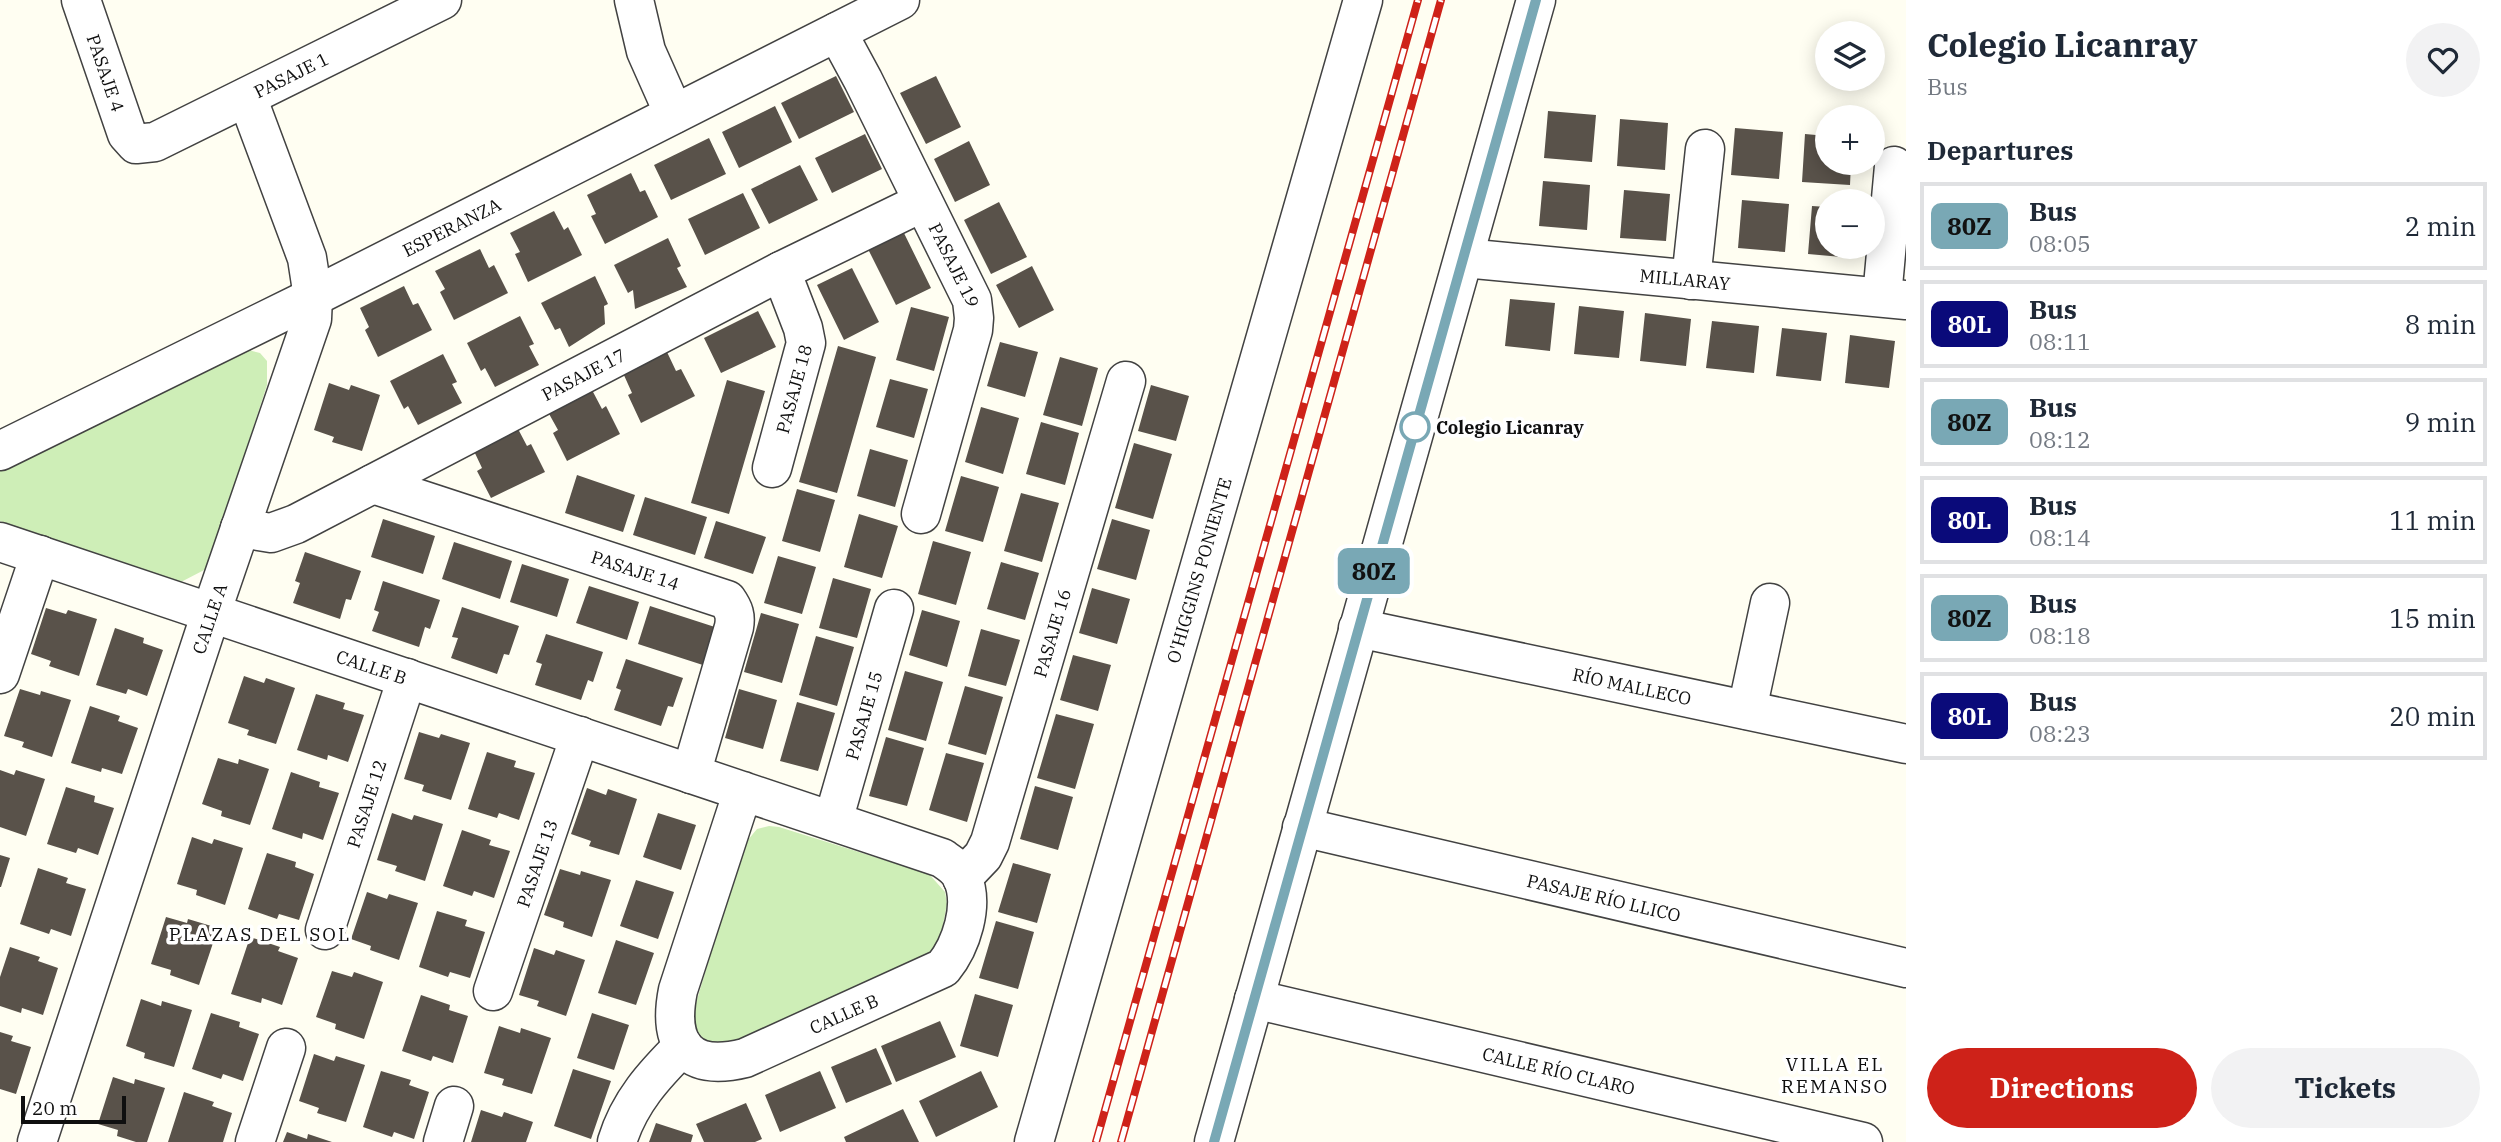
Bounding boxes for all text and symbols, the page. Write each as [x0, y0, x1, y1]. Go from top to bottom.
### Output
map controls [1815, 21, 1885, 259]
button: layers [1815, 21, 1885, 91]
text: Colegio Licanray [1927, 23, 2198, 66]
button: heart [2406, 23, 2480, 97]
street label: PASAJE 4 [82, 31, 130, 115]
street label: PASAJE 1 [250, 47, 332, 103]
text: Bus [1927, 71, 1968, 101]
button: + [1815, 105, 1885, 175]
text: Departures [1927, 133, 2073, 167]
button: − [1815, 189, 1885, 259]
street label: ESPERANZA [398, 192, 505, 261]
text: Bus [2029, 194, 2077, 228]
text: 2 min [2405, 209, 2476, 243]
text: 80Z [1947, 210, 1992, 242]
street label: PASAJE 19 [924, 219, 984, 308]
text: 08:05 [2029, 228, 2091, 258]
street label: MILLARAY [1639, 263, 1732, 295]
text: Bus [2029, 292, 2077, 326]
text: 8 min [2405, 307, 2476, 341]
text: 80L [1948, 308, 1991, 340]
text: 08:11 [2029, 326, 2091, 356]
street label: PASAJE 18 [770, 342, 817, 436]
street label: PASAJE 17 [537, 343, 629, 405]
text: Bus [2029, 390, 2077, 424]
text: 9 min [2405, 405, 2476, 439]
text: 80Z [1947, 406, 1992, 438]
marker: Colegio Licanray [1400, 412, 1430, 442]
place label: Colegio Licanray [1436, 416, 1584, 439]
text: 08:12 [2029, 424, 2091, 454]
street label: O'HIGGINS PONIENTE [1161, 475, 1236, 666]
text: Bus [2029, 488, 2077, 522]
text: 11 min [2389, 503, 2476, 537]
text: 80L [1948, 504, 1991, 536]
text: 08:14 [2029, 522, 2091, 552]
street label: PASAJE 14 [588, 545, 682, 595]
line badge: 80Z [1334, 548, 1414, 594]
text: 80Z [1352, 555, 1396, 587]
street label: CALLE A [187, 580, 232, 657]
street label: PASAJE 16 [1028, 586, 1076, 680]
text: Bus [2029, 586, 2077, 620]
text: 15 min [2389, 601, 2476, 635]
text: 80Z [1947, 602, 1992, 634]
text: 08:18 [2029, 620, 2091, 650]
street label: CALLE B [333, 644, 410, 689]
street label: RÍO MALLECO [1570, 662, 1693, 710]
street label: PASAJE 15 [840, 668, 887, 762]
text: Bus [2029, 684, 2077, 718]
text: 20 min [2389, 699, 2476, 733]
text: 80L [1948, 700, 1991, 732]
text: 08:23 [2029, 718, 2091, 748]
street label: PASAJE 12 [341, 756, 391, 851]
street label: PASAJE 13 [511, 816, 562, 910]
street label: PASAJE RÍO LLICO [1525, 868, 1683, 927]
district label: PLAZAS DEL SOL [169, 922, 351, 946]
street label: CALLE B [806, 989, 882, 1039]
street label: CALLE RÍO CLARO [1480, 1042, 1637, 1100]
button: Directions [1927, 1048, 2197, 1128]
button: Tickets [2211, 1048, 2480, 1128]
district label: VILLA EL REMANSO [1781, 1052, 1889, 1098]
scale bar [21, 1093, 126, 1125]
text: 20 m [32, 1096, 77, 1120]

